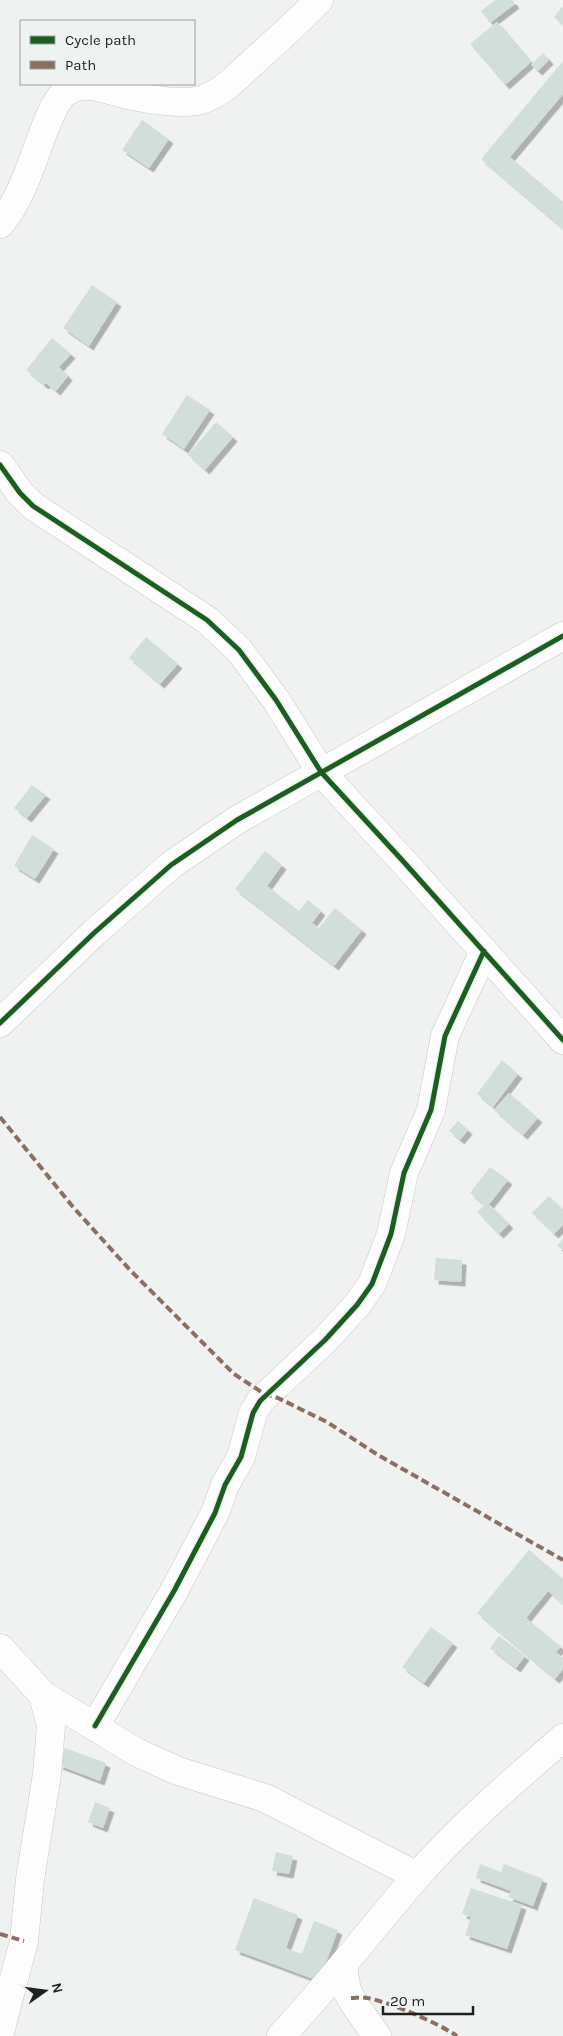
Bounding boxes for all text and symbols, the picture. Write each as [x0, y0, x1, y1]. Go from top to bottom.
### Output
legend [20, 20, 195, 85]
text: Cycle path [65, 31, 136, 49]
text: Path [65, 56, 96, 74]
north arrow [20, 1966, 70, 2016]
text: N [48, 1981, 67, 1995]
scale bar [383, 1984, 473, 2016]
text: 20 m [390, 1992, 425, 2010]

